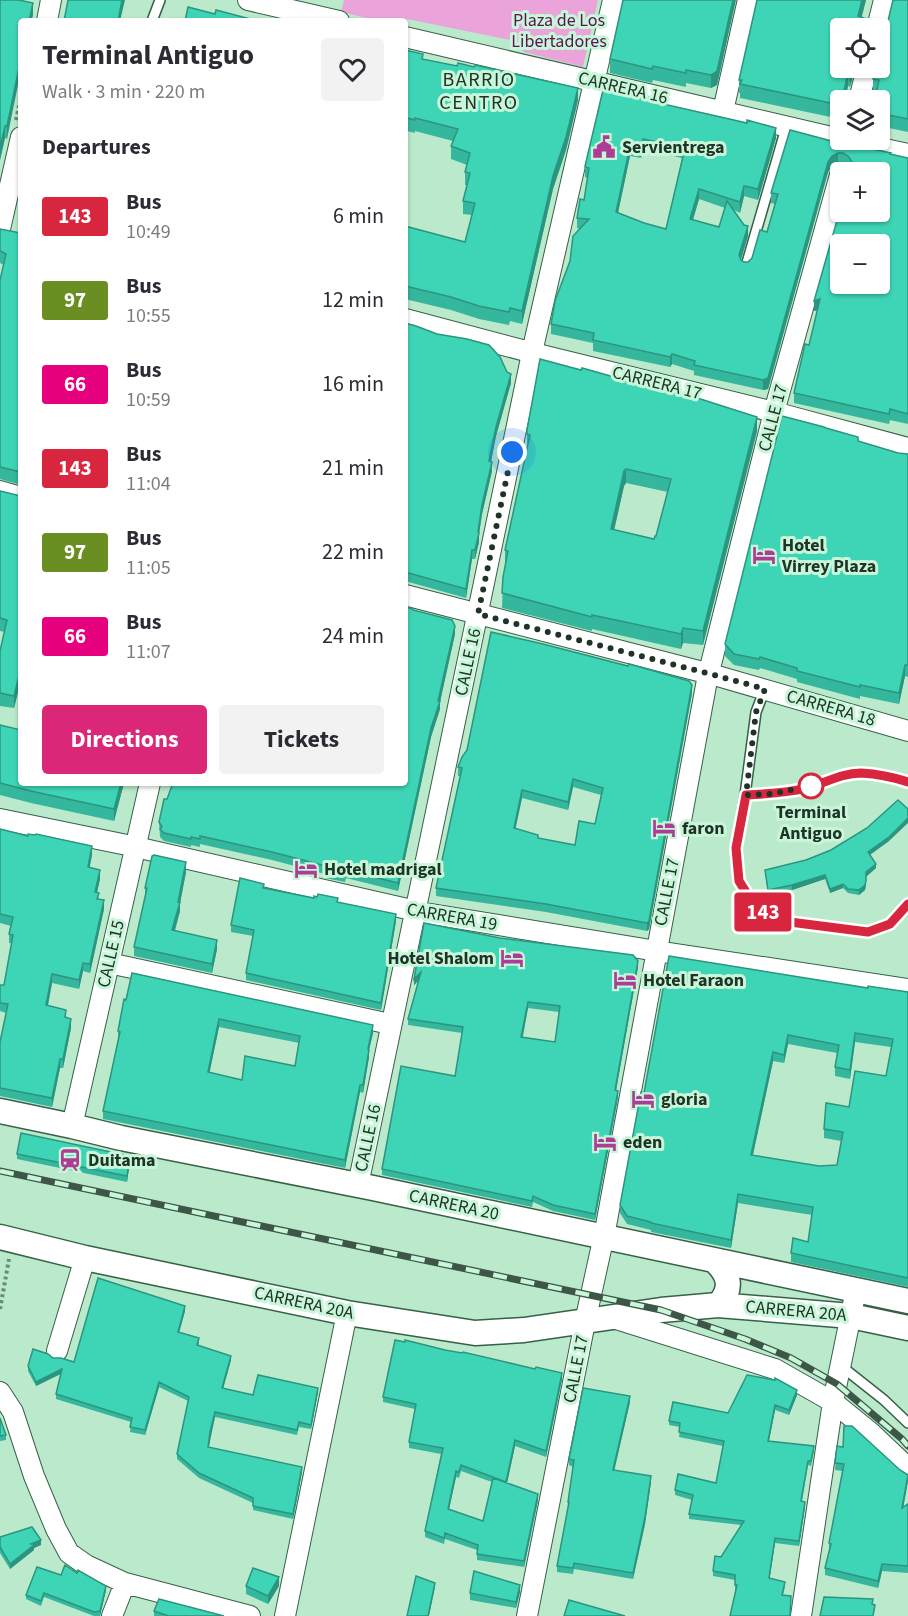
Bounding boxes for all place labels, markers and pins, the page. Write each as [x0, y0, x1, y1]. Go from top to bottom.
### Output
public building icon: Servientrega [591, 134, 617, 160]
place label: Servientrega [622, 135, 724, 160]
place label: Hotel Virrey Plaza [781, 533, 876, 579]
hotel icon: Hotel Virrey Plaza [751, 542, 777, 568]
marker: Terminal Antiguo [798, 773, 824, 799]
place label: Terminal Antiguo [776, 800, 846, 846]
hotel icon: faron [651, 815, 677, 841]
place label: faron [682, 816, 725, 841]
hotel icon: Hotel madrigal [293, 856, 319, 882]
place label: Hotel madrigal [324, 857, 442, 882]
hotel icon: Hotel Shalom [499, 945, 525, 971]
place label: Hotel Shalom [387, 946, 494, 971]
hotel icon: Hotel Faraon [612, 967, 638, 993]
place label: Hotel Faraon [643, 968, 744, 993]
hotel icon: gloria [630, 1086, 656, 1112]
place label: gloria [661, 1087, 707, 1112]
hotel icon: eden [592, 1129, 618, 1155]
place label: eden [623, 1130, 662, 1155]
station icon: Duitama [57, 1147, 83, 1173]
place label: Duitama [88, 1148, 156, 1173]

